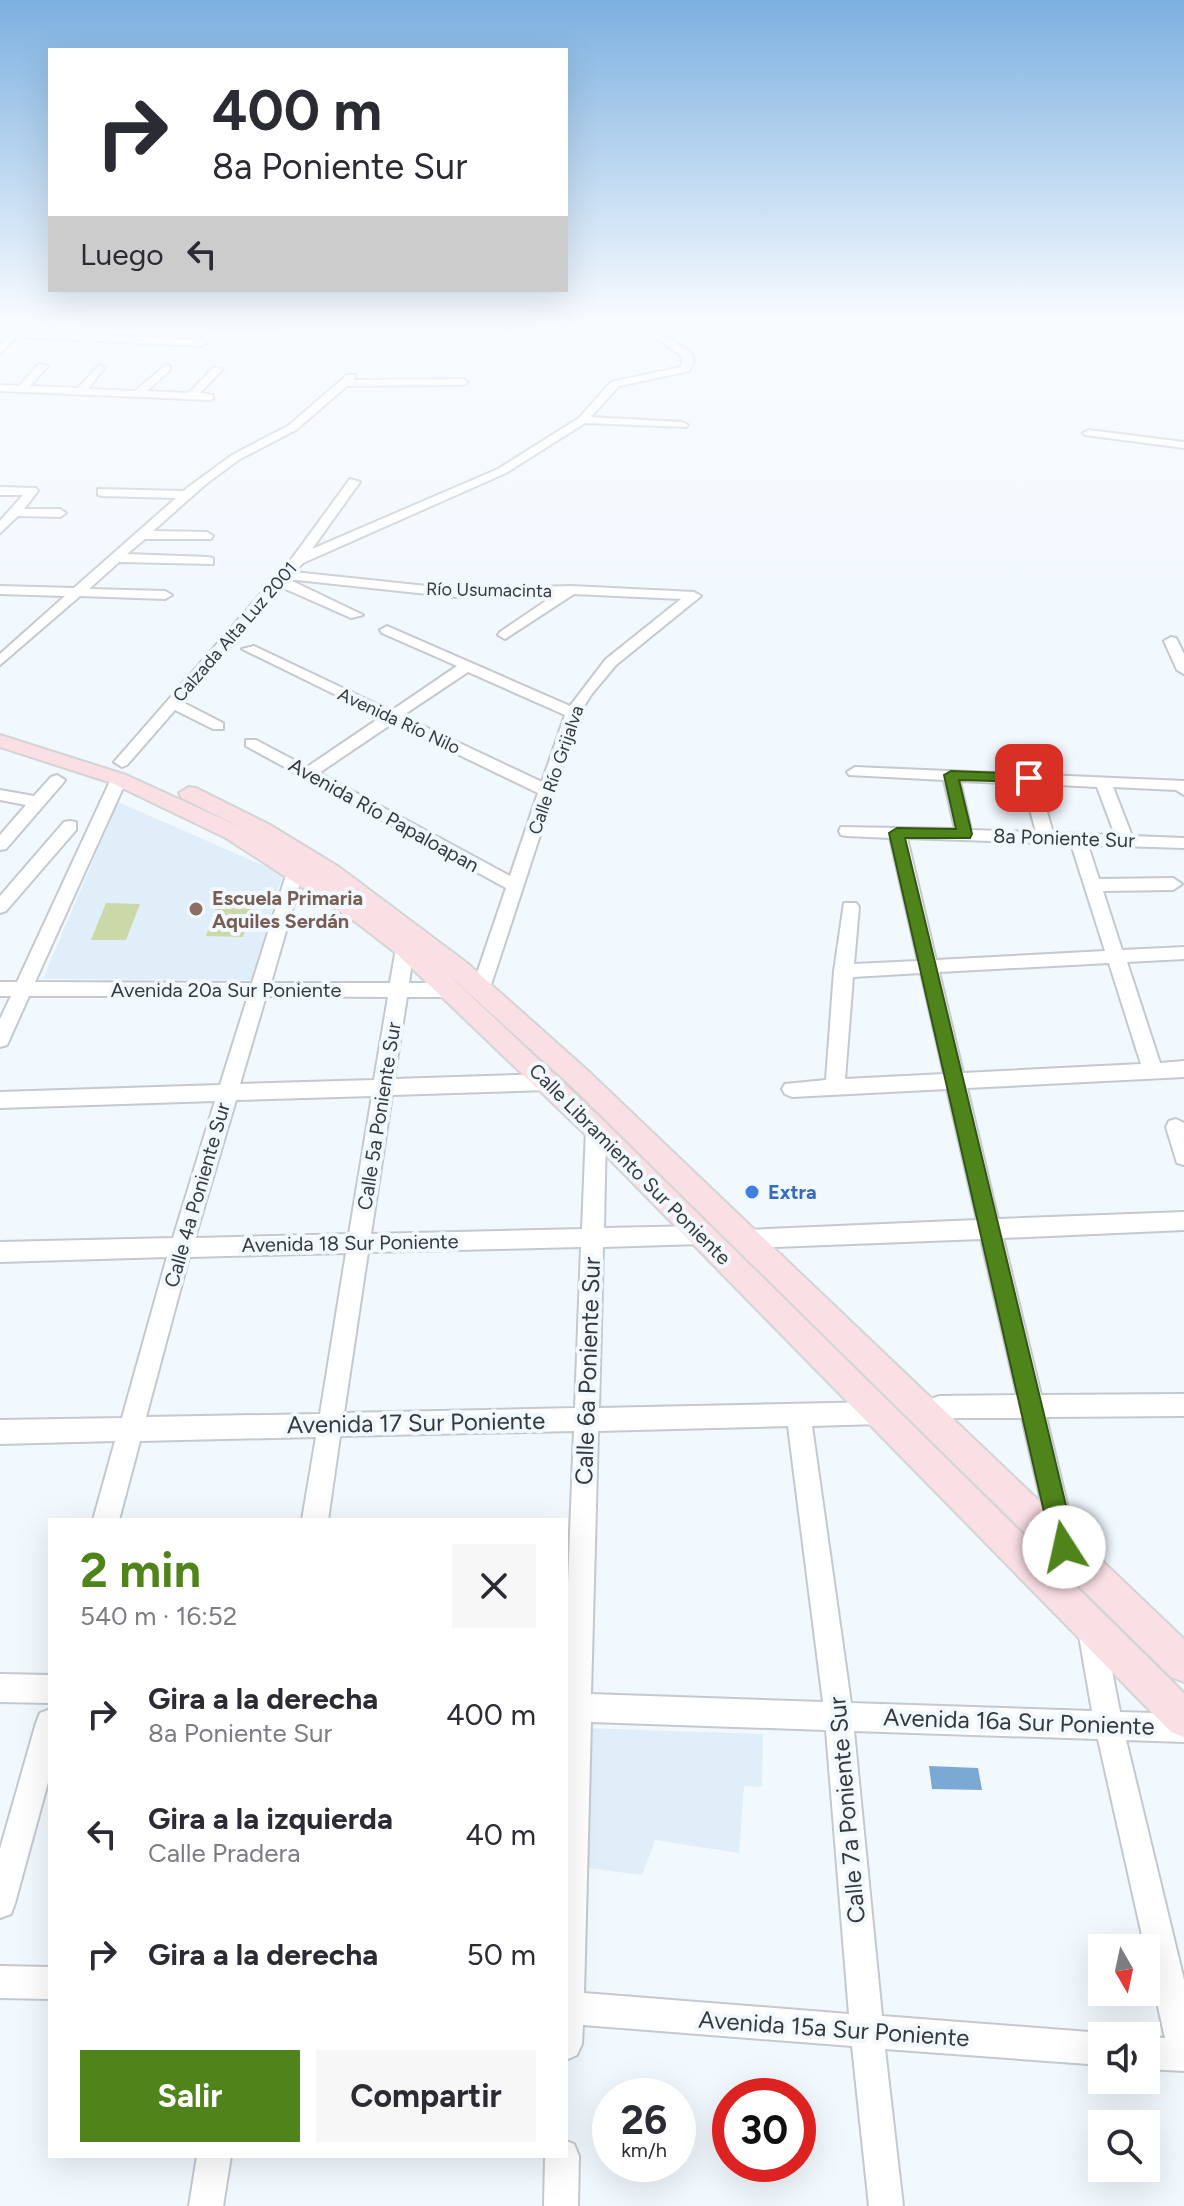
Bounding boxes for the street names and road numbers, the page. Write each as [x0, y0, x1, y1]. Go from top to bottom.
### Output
street label: Calzada Alta Luz 2001 [168, 558, 302, 706]
street label: Río Usumacinta [426, 578, 552, 602]
street label: Avenida Río Nilo [334, 683, 464, 759]
street label: Calle Río Grijalva [524, 703, 588, 837]
street label: Avenida Río Papaloapan [285, 753, 483, 877]
street label: 8a Poniente Sur [993, 824, 1136, 852]
street label: Avenida 20a Sur Poniente [111, 978, 341, 1002]
street label: Calle 5a Poniente Sur [352, 1020, 406, 1212]
street label: Calle Libramiento Sur Poniente [524, 1058, 736, 1270]
street label: Calle 4a Poniente Sur [159, 1100, 235, 1290]
street label: Avenida 18 Sur Poniente [241, 1229, 459, 1257]
street label: Calle 6a Poniente Sur [569, 1256, 606, 1486]
street label: Avenida 17 Sur Poniente [287, 1406, 545, 1439]
street label: Calle 7a Poniente Sur [822, 1695, 871, 1925]
street label: Avenida 16a Sur Poniente [883, 1702, 1155, 1741]
street label: Avenida 15a Sur Poniente [698, 2005, 971, 2052]

